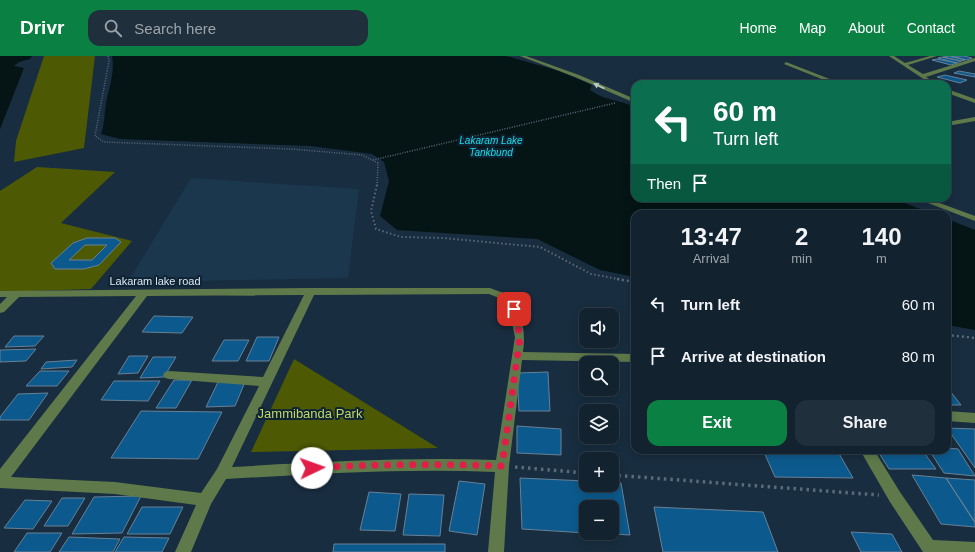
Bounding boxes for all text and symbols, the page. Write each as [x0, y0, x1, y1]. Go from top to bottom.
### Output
search box [88, 10, 368, 46]
text: Drivr [20, 17, 64, 38]
icon: search [102, 17, 124, 39]
text: Search here [134, 20, 216, 37]
text: Home [740, 20, 777, 36]
text: Map [799, 20, 826, 36]
text: About [848, 20, 885, 36]
text: Contact [907, 20, 955, 36]
one-way arrow [593, 83, 605, 89]
icon: left [647, 96, 699, 148]
text: 60 m [713, 96, 777, 127]
text: Turn left [713, 129, 778, 149]
water label: Lakaram Lake Tankbund [459, 135, 523, 158]
icon: arrive [689, 172, 711, 194]
text: Then [647, 175, 681, 192]
text: 13:47 [680, 223, 742, 250]
text: 2 [795, 223, 808, 250]
text: 140 [862, 223, 902, 250]
text: Arrival [693, 251, 730, 266]
text: min [791, 251, 812, 266]
text: m [876, 251, 887, 266]
street label: Lakaram lake road [109, 275, 201, 287]
pin [497, 292, 531, 326]
icon: left [647, 293, 669, 315]
text: Turn left [681, 296, 740, 313]
text: 60 m [902, 296, 935, 313]
icon: arrive [503, 298, 525, 320]
map controls [579, 308, 619, 540]
button: sound [579, 308, 619, 348]
icon: arrive [647, 345, 669, 367]
text: Arrive at destination [681, 348, 826, 365]
text: 80 m [902, 348, 935, 365]
button: search [579, 356, 619, 396]
button: Exit [647, 400, 787, 446]
button: Share [795, 400, 935, 446]
button: layers [579, 404, 619, 444]
park label: Jammibanda Park [258, 406, 363, 421]
position arrow [291, 447, 333, 489]
button: + [579, 452, 619, 492]
button: − [579, 500, 619, 540]

